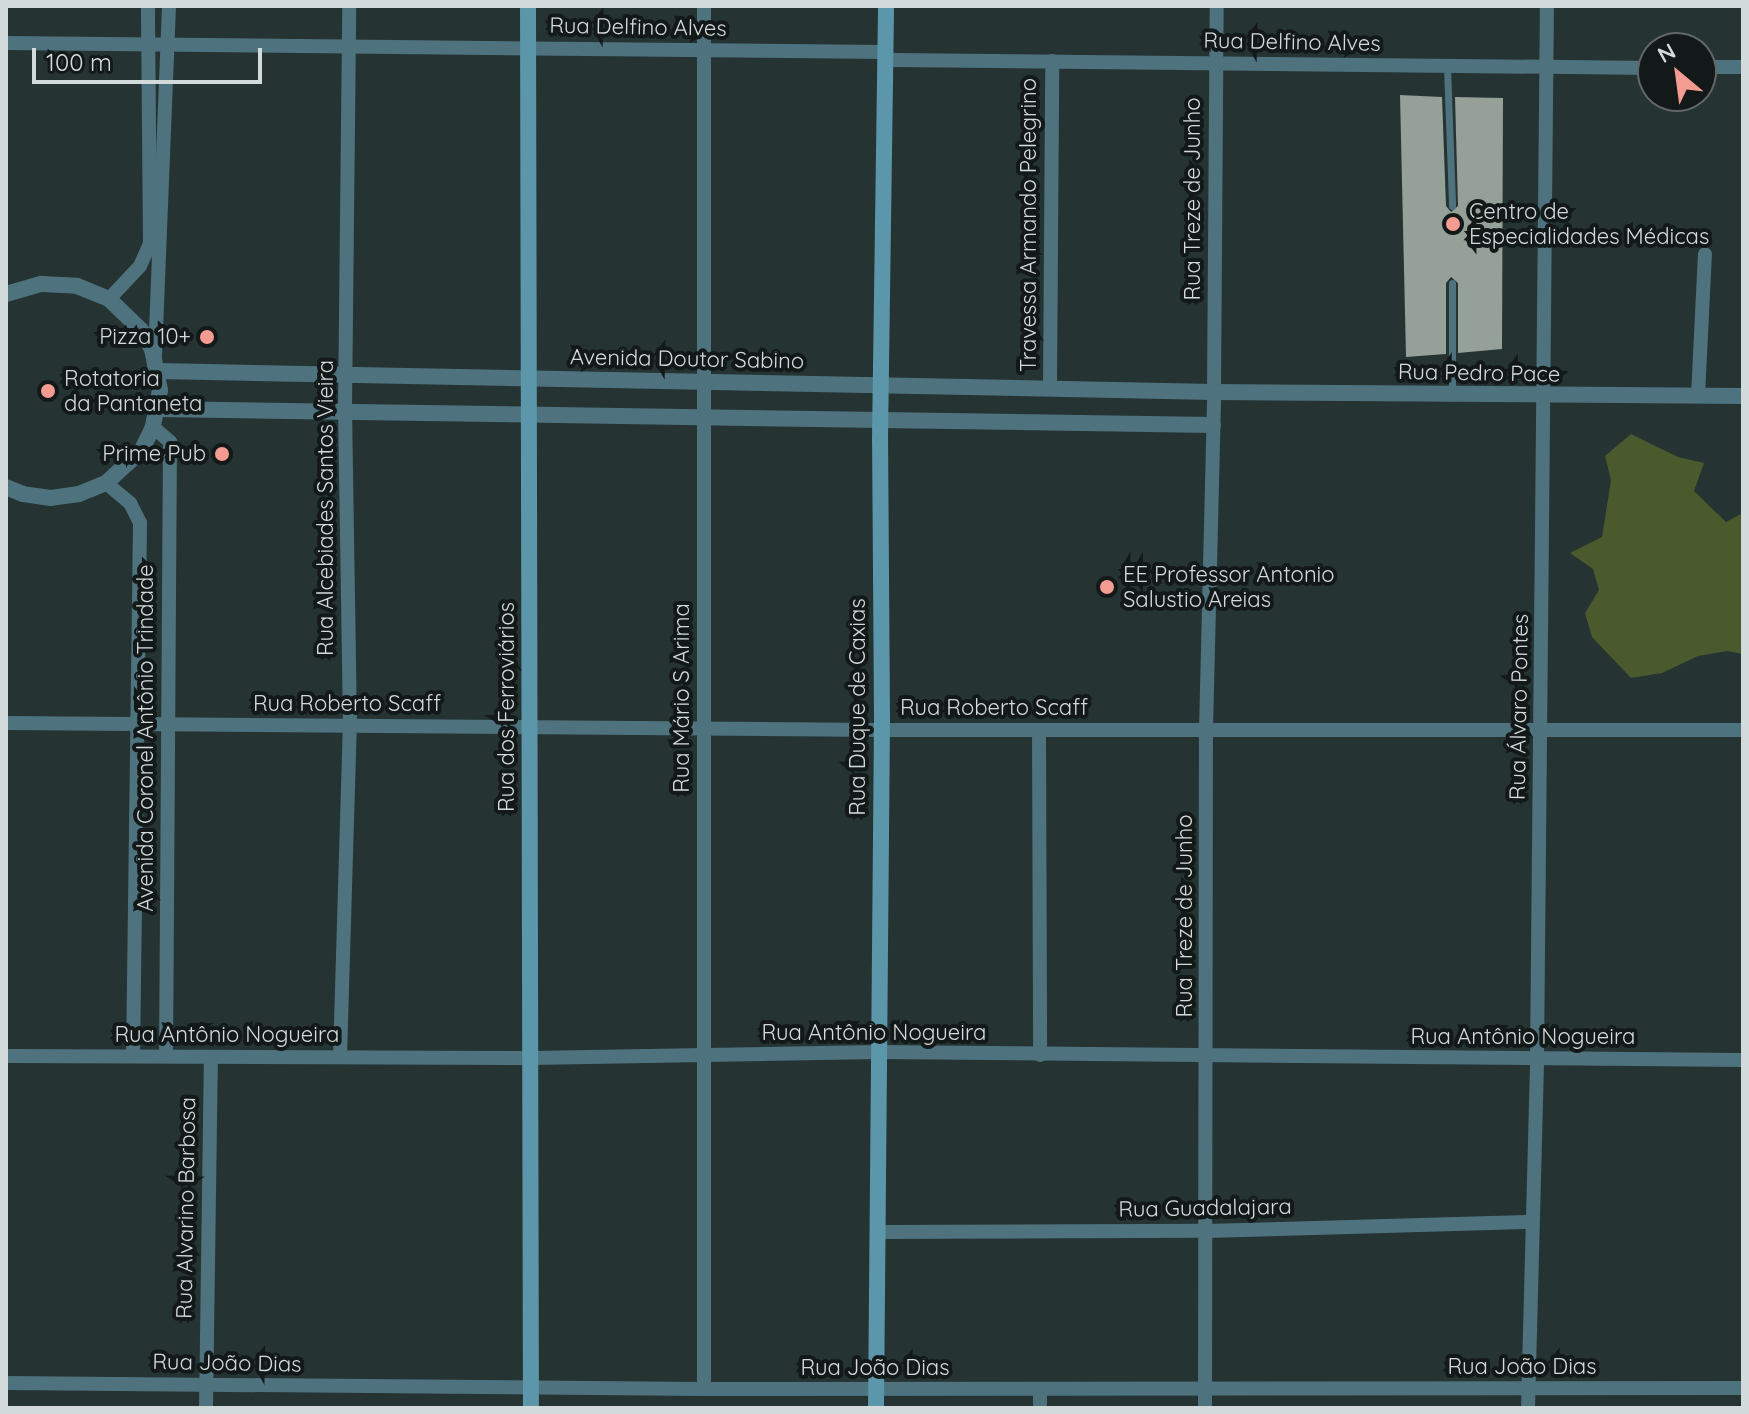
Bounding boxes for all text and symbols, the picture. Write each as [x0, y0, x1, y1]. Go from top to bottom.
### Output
street label: Rua Delfino Alves [549, 12, 727, 42]
street label: Rua Delfino Alves [1203, 27, 1381, 57]
scale bar [36, 32, 266, 82]
north arrow [1637, 32, 1717, 112]
text: N [1652, 37, 1680, 69]
text: 100 m [46, 47, 112, 77]
street label: Travessa Armando Pelegrino [1016, 78, 1042, 372]
street label: Rua Treze de Junho [1180, 98, 1206, 300]
place label: Centro de Especialidades Médicas [1469, 198, 1709, 250]
marker: Centro de Especialidades Médicas [1444, 215, 1462, 233]
place label: Pizza 10+ [99, 324, 191, 350]
marker: Pizza 10+ [198, 328, 216, 346]
street label: Avenida Doutor Sabino [570, 344, 804, 374]
street label: Rua Pedro Pace [1398, 358, 1560, 388]
street label: Rua Alcebiades Santos Vieira [313, 360, 339, 656]
place label: Rotatoria da Pantaneta [64, 365, 202, 416]
marker: Rotatoria da Pantaneta [39, 382, 57, 400]
place label: Prime Pub [102, 441, 206, 467]
marker: Prime Pub [213, 445, 231, 463]
place label: EE Professor Antonio Salustio Areias [1123, 561, 1335, 612]
street label: Avenida Coronel Antônio Trindade [133, 564, 159, 912]
marker: EE Professor Antonio Salustio Areias [1098, 578, 1116, 596]
street label: Rua Duque de Caxias [845, 598, 871, 816]
street label: Rua dos Ferroviários [494, 602, 520, 812]
street label: Rua Mário S Arima [669, 603, 695, 793]
street label: Rua Álvaro Pontes [1504, 614, 1534, 800]
street label: Rua Roberto Scaff [253, 691, 441, 717]
street label: Rua Roberto Scaff [900, 695, 1088, 721]
street label: Rua Treze de Junho [1172, 815, 1198, 1017]
street label: Rua Antônio Nogueira [762, 1020, 986, 1046]
street label: Rua Antônio Nogueira [115, 1022, 339, 1048]
street label: Rua Antônio Nogueira [1411, 1024, 1635, 1050]
street label: Rua Alvarino Barbosa [171, 1097, 201, 1319]
street label: Rua Guadalajara [1118, 1193, 1292, 1223]
street label: Rua João Dias [152, 1349, 302, 1377]
street label: Rua João Dias [1447, 1354, 1597, 1380]
street label: Rua João Dias [800, 1355, 950, 1381]

